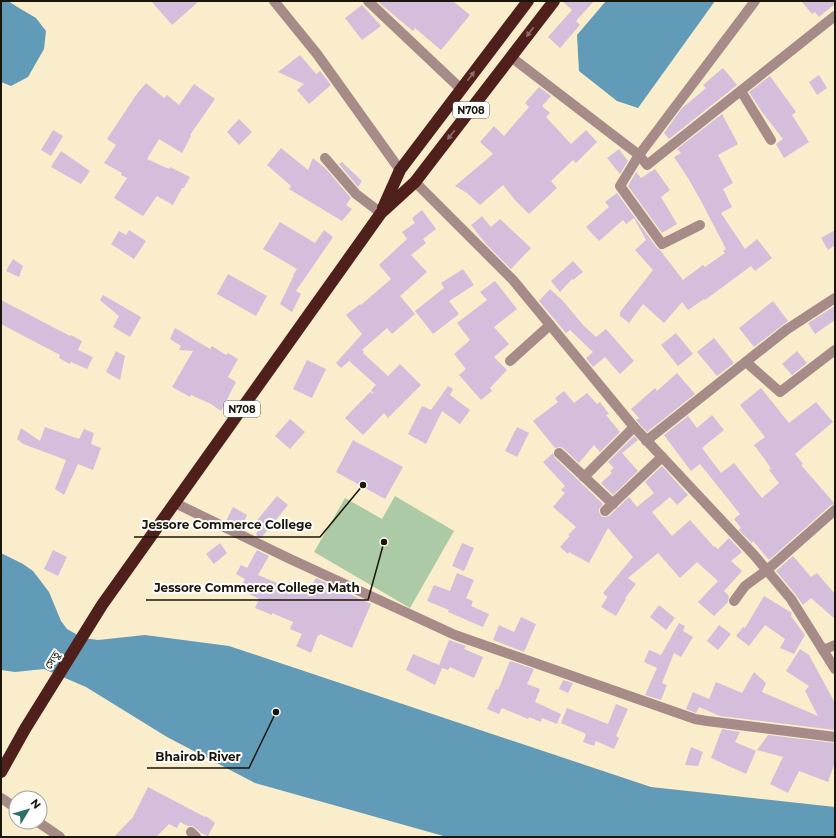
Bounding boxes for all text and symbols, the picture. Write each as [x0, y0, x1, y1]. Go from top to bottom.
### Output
one-way arrow [526, 26, 535, 37]
one-way arrow [467, 70, 476, 81]
road number: N708 [453, 102, 489, 118]
one-way arrow [447, 130, 455, 140]
road number: N708 [224, 401, 260, 417]
callout: Jessore Commerce College [134, 513, 320, 537]
text: Jessore Commerce College [141, 517, 312, 532]
callout: Jessore Commerce College Math [146, 576, 368, 600]
text: Jessore Commerce College Math [153, 580, 360, 595]
street label: সেতু [41, 648, 63, 672]
callout: Bhairob River [147, 744, 249, 768]
text: Bhairob River [155, 749, 241, 764]
north arrow [8, 790, 48, 830]
text: N [28, 796, 44, 812]

